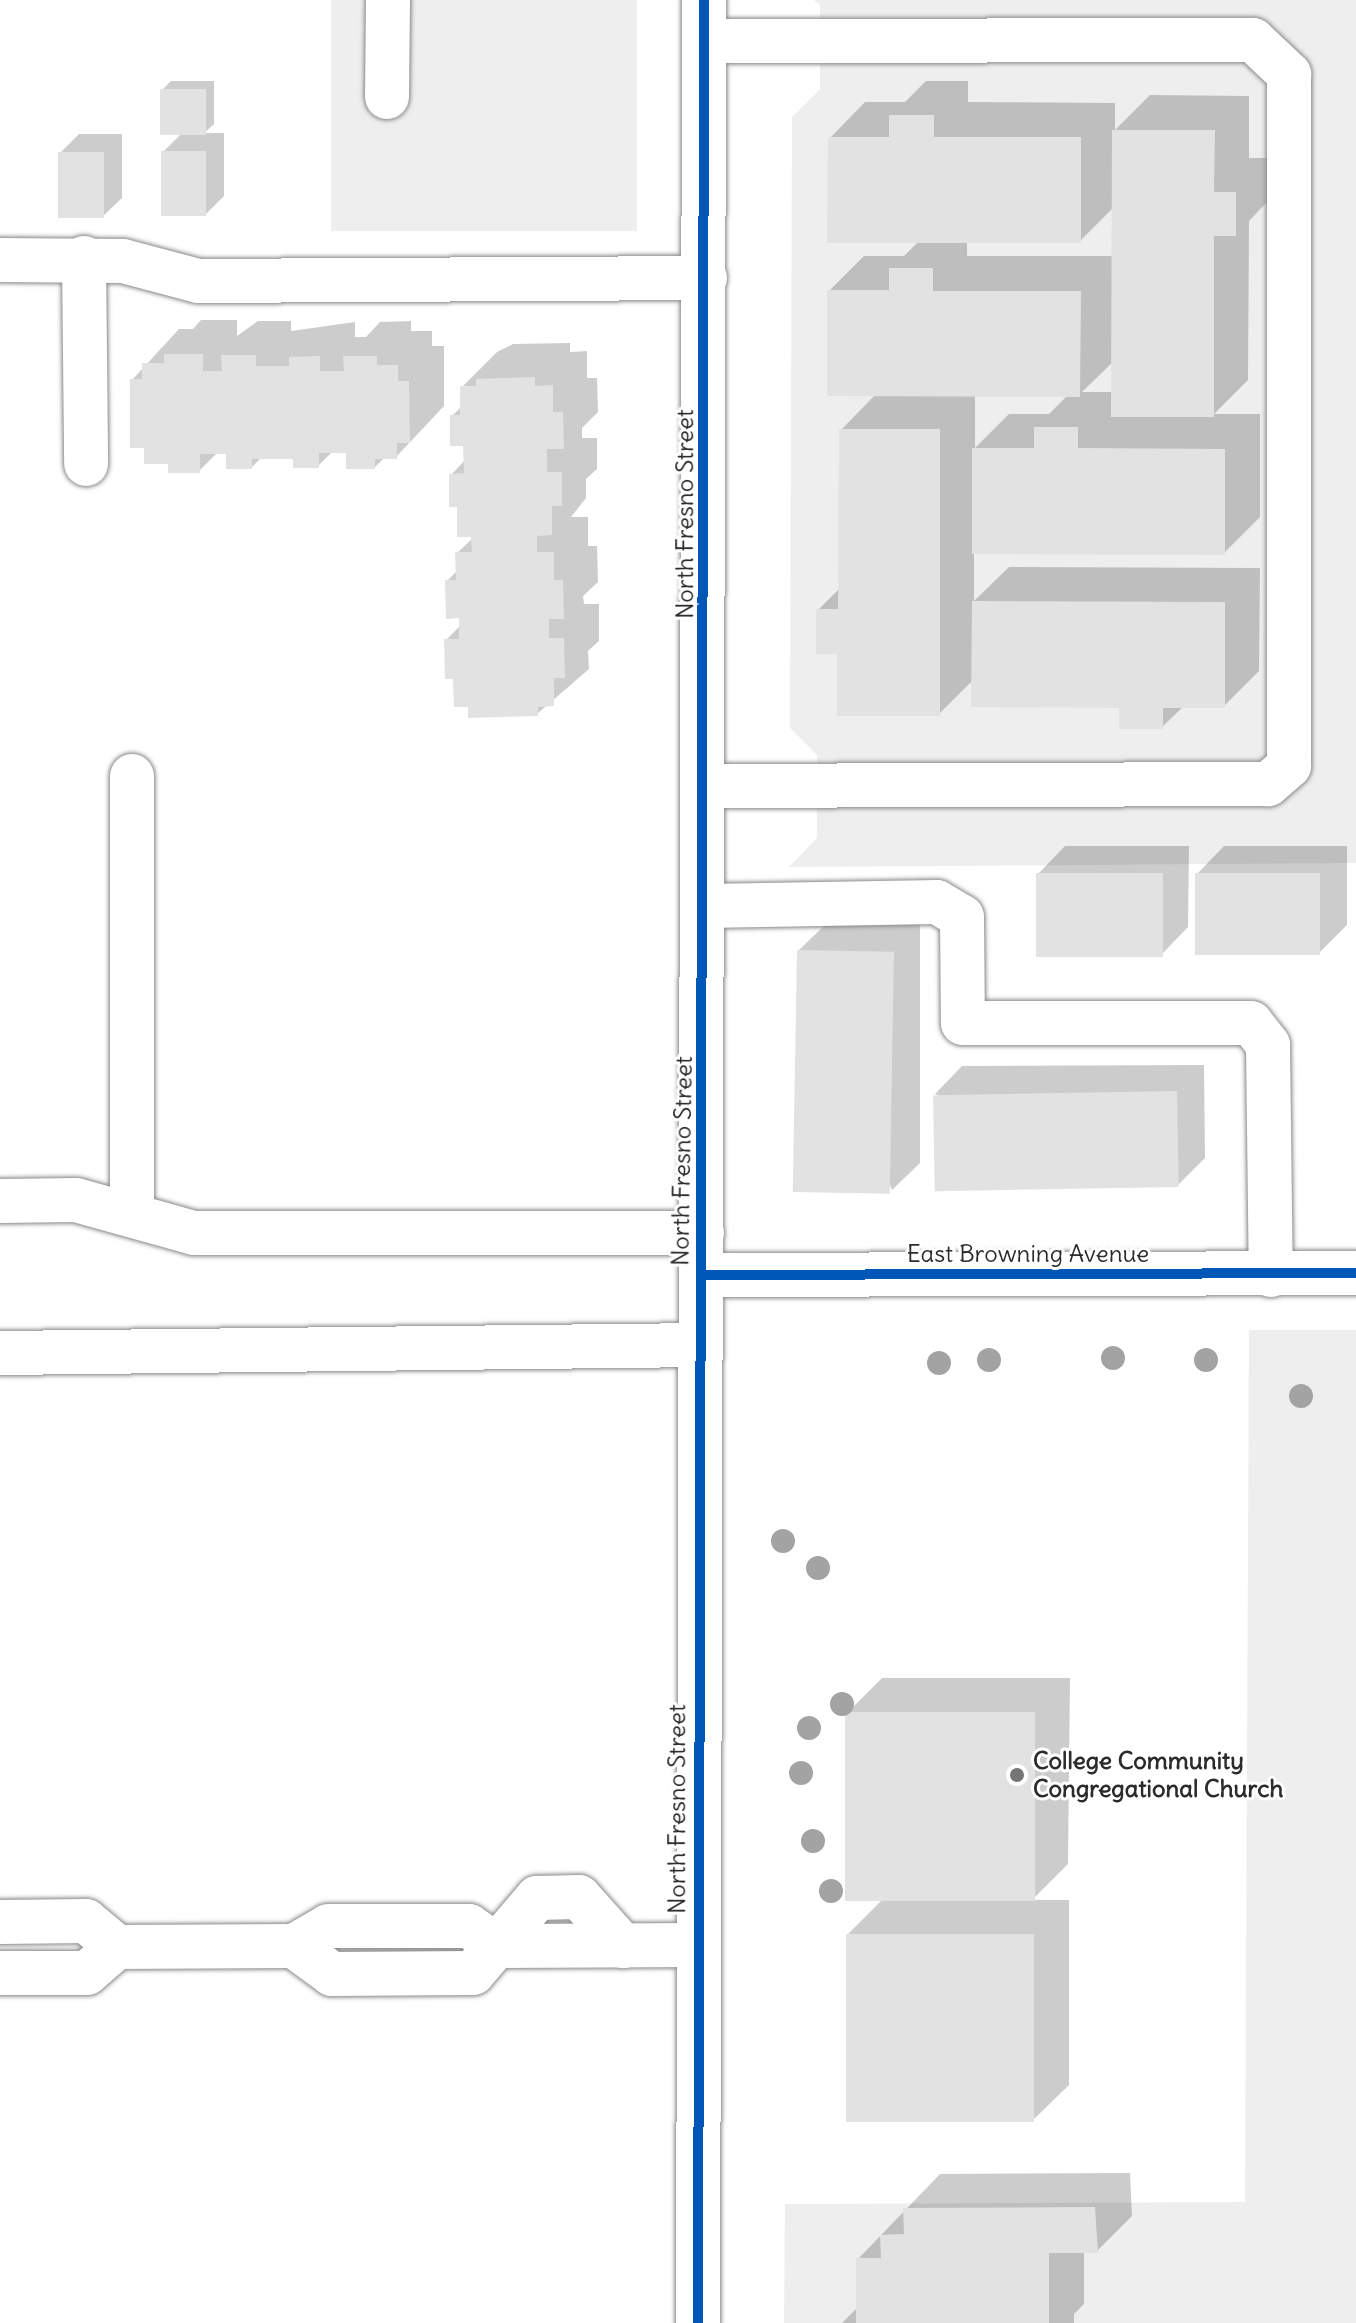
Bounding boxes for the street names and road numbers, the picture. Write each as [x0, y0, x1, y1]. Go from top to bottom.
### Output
street label: North Fresno Street [671, 409, 699, 619]
street label: North Fresno Street [666, 1056, 698, 1266]
street label: East Browning Avenue [907, 1240, 1149, 1268]
street label: North Fresno Street [663, 1704, 691, 1914]

